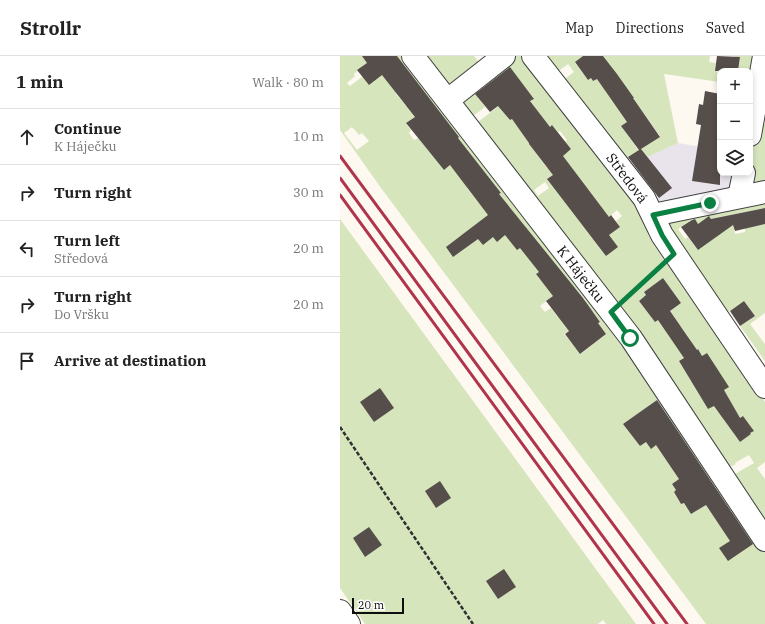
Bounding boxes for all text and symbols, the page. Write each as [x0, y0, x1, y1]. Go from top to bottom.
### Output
text: Strollr [20, 16, 81, 40]
text: Map [565, 19, 594, 37]
text: Directions [616, 19, 684, 37]
text: Saved [706, 19, 745, 37]
map controls [717, 68, 753, 176]
button: + [717, 68, 753, 104]
text: 1 min [16, 71, 64, 93]
text: Walk · 80 m [252, 74, 324, 91]
button: − [717, 104, 753, 140]
text: Continue [54, 119, 121, 138]
icon: ahead [16, 126, 38, 148]
text: 10 m [293, 128, 324, 145]
text: K Háječku [54, 138, 117, 155]
button: layers [717, 140, 753, 176]
street label: Středová [602, 149, 652, 207]
icon: right [16, 182, 38, 204]
text: Turn right [54, 183, 132, 202]
text: 30 m [293, 184, 324, 201]
route end [701, 194, 719, 212]
text: Turn left [54, 231, 120, 250]
icon: left [16, 238, 38, 260]
text: 20 m [293, 240, 324, 257]
street label: K Háječku [553, 242, 609, 306]
text: Středová [54, 250, 108, 267]
text: Turn right [54, 287, 132, 306]
icon: right [16, 294, 38, 316]
text: 20 m [293, 296, 324, 313]
text: Do Vršku [54, 306, 109, 323]
route start [621, 329, 639, 347]
icon: arrive [16, 350, 38, 372]
text: Arrive at destination [54, 351, 206, 370]
scale bar [352, 596, 404, 615]
text: 20 m [358, 598, 384, 612]

